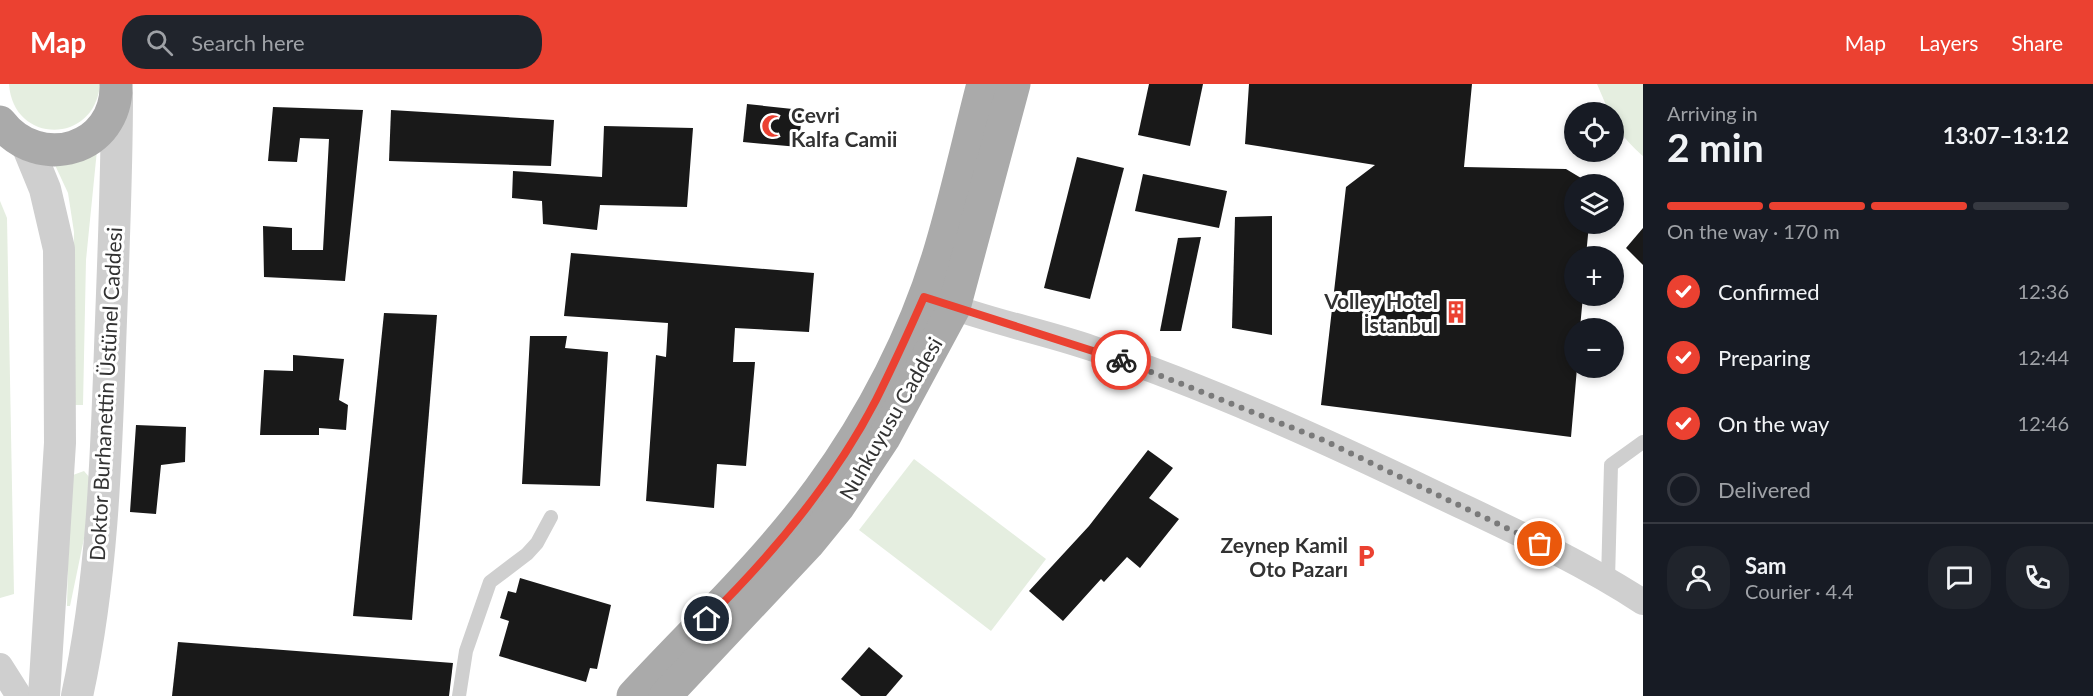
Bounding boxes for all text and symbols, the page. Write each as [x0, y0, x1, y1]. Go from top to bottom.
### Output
search box [122, 15, 542, 69]
text: Map [30, 25, 86, 59]
icon: search [143, 26, 176, 59]
text: Search here [191, 29, 305, 56]
text: Map [1845, 30, 1886, 55]
text: Layers [1919, 30, 1978, 55]
text: Share [2011, 30, 2063, 55]
text: Arriving in [1667, 101, 1758, 125]
place label: Cevri Kalfa Camii [791, 102, 897, 151]
map controls [1564, 102, 1624, 378]
button: locate [1564, 102, 1624, 162]
mosque icon: Cevri Kalfa Camii [760, 113, 786, 139]
text: 13:07–13:12 [1943, 122, 2069, 149]
text: 2 min [1667, 124, 1764, 170]
button: layers [1564, 174, 1624, 234]
text: On the way · 170 m [1667, 219, 1840, 243]
street label: Doktor Burhanettin Üstünel Caddesi [84, 226, 126, 562]
button: + [1564, 246, 1624, 306]
icon: check [1667, 275, 1700, 308]
text: Confirmed [1718, 278, 1820, 305]
text: 12:36 [2018, 279, 2069, 303]
place label: Volley Hotel İstanbul [1323, 288, 1438, 337]
building icon: Volley Hotel İstanbul [1443, 299, 1469, 325]
button: − [1564, 318, 1624, 378]
courier [1091, 330, 1151, 390]
street label: Nuhkuyusu Caddesi [833, 332, 947, 504]
icon: check [1667, 341, 1700, 374]
icon: bike [1105, 344, 1138, 377]
text: Preparing [1718, 344, 1810, 371]
text: 12:44 [2018, 345, 2069, 369]
icon: check [1667, 407, 1700, 440]
text: On the way [1718, 410, 1829, 437]
text: 12:46 [2018, 411, 2069, 435]
text: Delivered [1718, 476, 1811, 503]
pin [1514, 518, 1565, 569]
icon: bag [1523, 527, 1556, 560]
place label: Zeynep Kamil Oto Pazarı [1220, 532, 1348, 581]
parking icon: Zeynep Kamil Oto Pazarı [1353, 543, 1379, 569]
button: person [1667, 546, 1730, 609]
button: chat [1928, 546, 1991, 609]
button: phone [2006, 546, 2069, 609]
text: Sam [1745, 552, 1787, 579]
text: Courier · 4.4 [1745, 579, 1854, 603]
pin [681, 593, 732, 644]
icon: home [690, 602, 723, 635]

